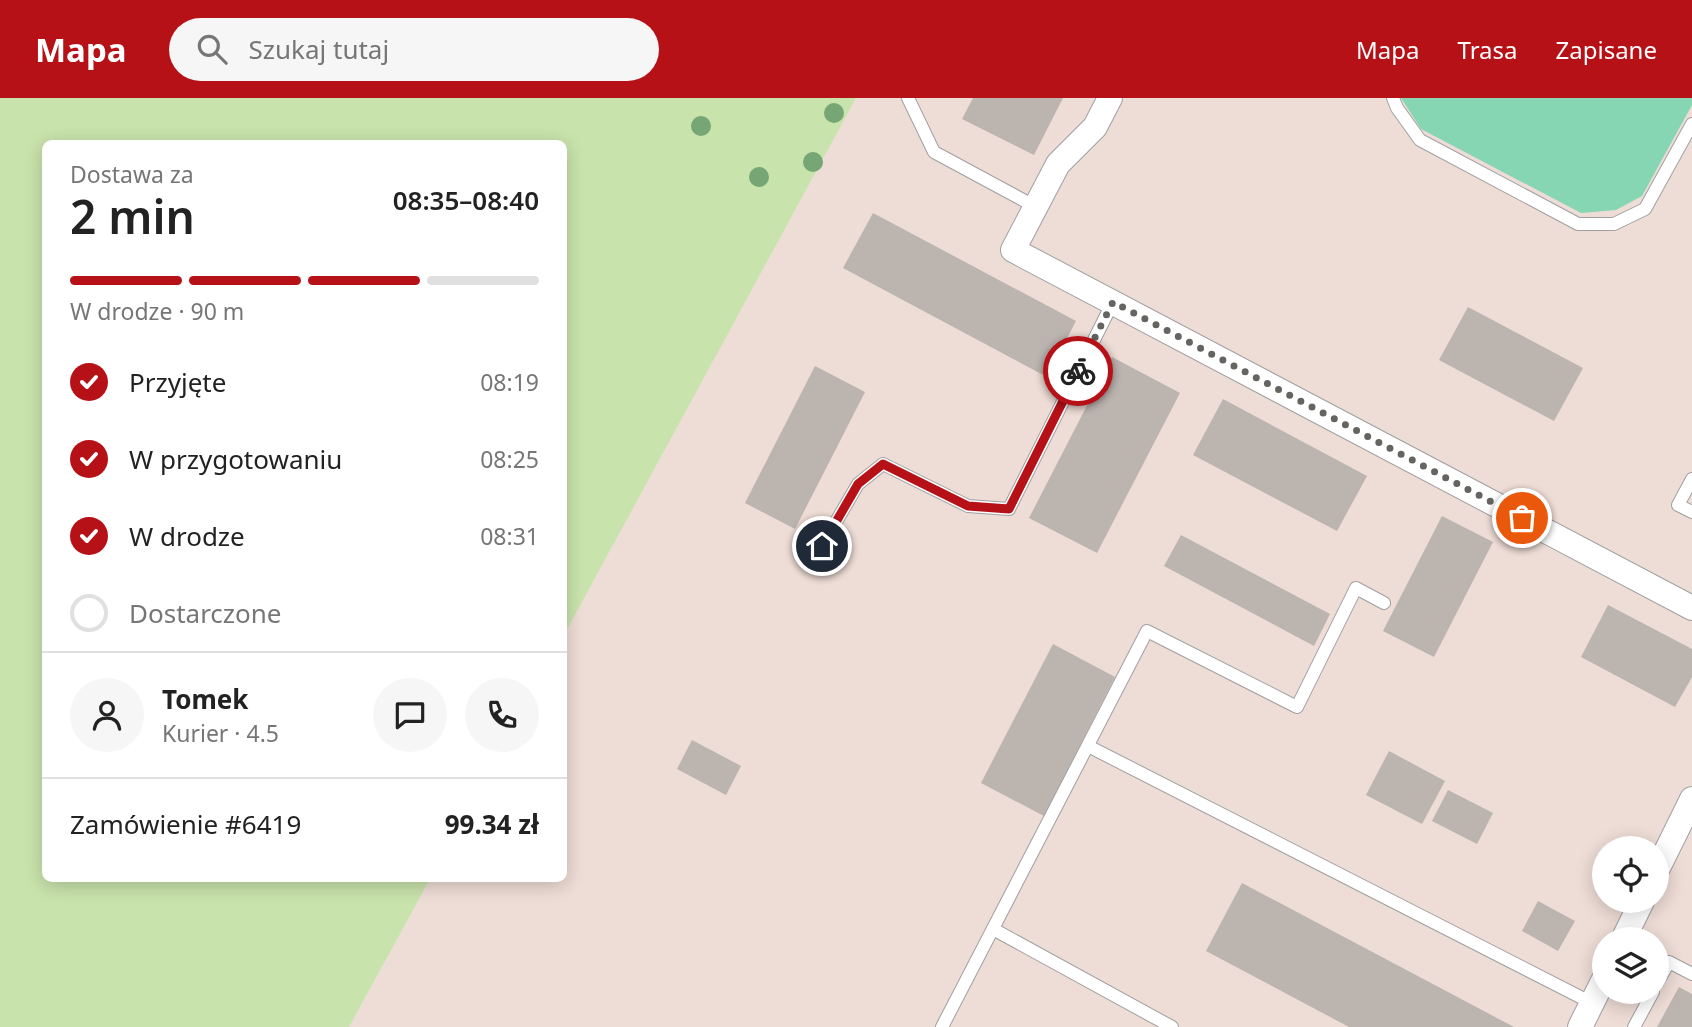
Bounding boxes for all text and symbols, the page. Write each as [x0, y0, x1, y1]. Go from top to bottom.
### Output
search box [169, 18, 659, 81]
text: Mapa [35, 27, 127, 72]
icon: search [193, 30, 231, 68]
text: Szukaj tutaj [249, 31, 389, 67]
text: Mapa [1356, 33, 1420, 66]
text: Trasa [1458, 33, 1518, 66]
text: Zapisane [1556, 33, 1657, 66]
text: Dostawa za [70, 158, 194, 190]
text: 08:35–08:40 [393, 182, 539, 218]
text: 2 min [70, 185, 195, 247]
text: W drodze · 90 m [70, 295, 244, 327]
courier [1043, 336, 1113, 406]
icon: bike [1059, 352, 1097, 390]
icon: check [70, 363, 108, 401]
text: Przyjęte [129, 364, 226, 400]
text: 08:19 [480, 366, 539, 398]
icon: check [70, 440, 108, 478]
text: W przygotowaniu [129, 441, 342, 477]
text: 08:25 [480, 443, 539, 475]
pin [1492, 488, 1552, 548]
icon: bag [1503, 499, 1541, 537]
pin [792, 516, 852, 576]
icon: check [70, 517, 108, 555]
text: W drodze [129, 518, 245, 554]
text: 08:31 [480, 520, 539, 552]
icon: home [803, 527, 841, 565]
text: Dostarczone [129, 595, 282, 631]
button: person [70, 678, 144, 752]
button: chat [373, 678, 447, 752]
button: phone [465, 678, 539, 752]
text: Tomek [162, 681, 248, 717]
text: Kurier · 4.5 [162, 717, 279, 749]
text: Zamówienie #6419 [70, 806, 301, 842]
text: 99.34 zł [445, 806, 539, 842]
map controls [1592, 836, 1669, 1004]
button: locate [1592, 836, 1669, 913]
button: layers [1592, 927, 1669, 1004]

